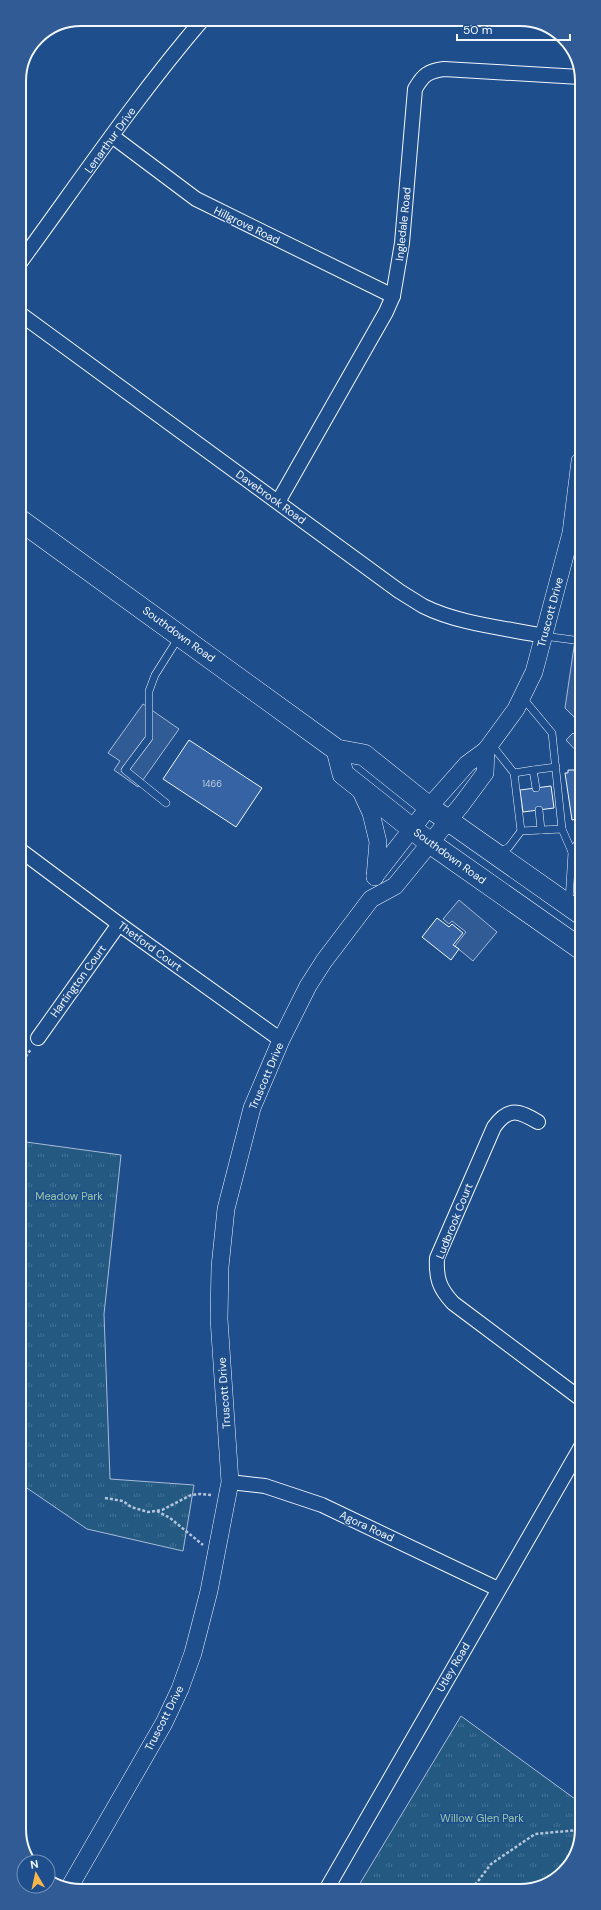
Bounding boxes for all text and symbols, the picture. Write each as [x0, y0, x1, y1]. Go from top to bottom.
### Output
scale bar [457, 16, 570, 42]
text: 50 m [463, 22, 492, 38]
street label: Lenarthur Drive [81, 104, 139, 176]
street label: Ingledale Road [392, 186, 414, 261]
street label: Hillgrove Road [212, 203, 282, 247]
street label: Davebrook Road [233, 467, 309, 527]
street label: Truscott Drive [534, 576, 566, 648]
street label: Southdown Road [140, 603, 218, 665]
house number: 1466 [202, 778, 222, 790]
street label: Southdown Road [411, 825, 489, 887]
street label: Thetford Court [115, 918, 185, 974]
street label: Hartington Court [47, 942, 109, 1020]
street label: Truscott Drive [246, 1040, 286, 1112]
street label: Ludbrook Court [432, 1181, 476, 1261]
park label: Meadow Park [35, 1189, 103, 1203]
street label: Truscott Drive [215, 1357, 233, 1429]
street label: Agora Road [338, 1507, 396, 1545]
street label: Utley Road [433, 1640, 473, 1694]
street label: Truscott Drive [142, 1683, 186, 1753]
park label: Willow Glen Park [440, 1811, 524, 1825]
north arrow [16, 1854, 56, 1894]
text: N [29, 1857, 39, 1872]

